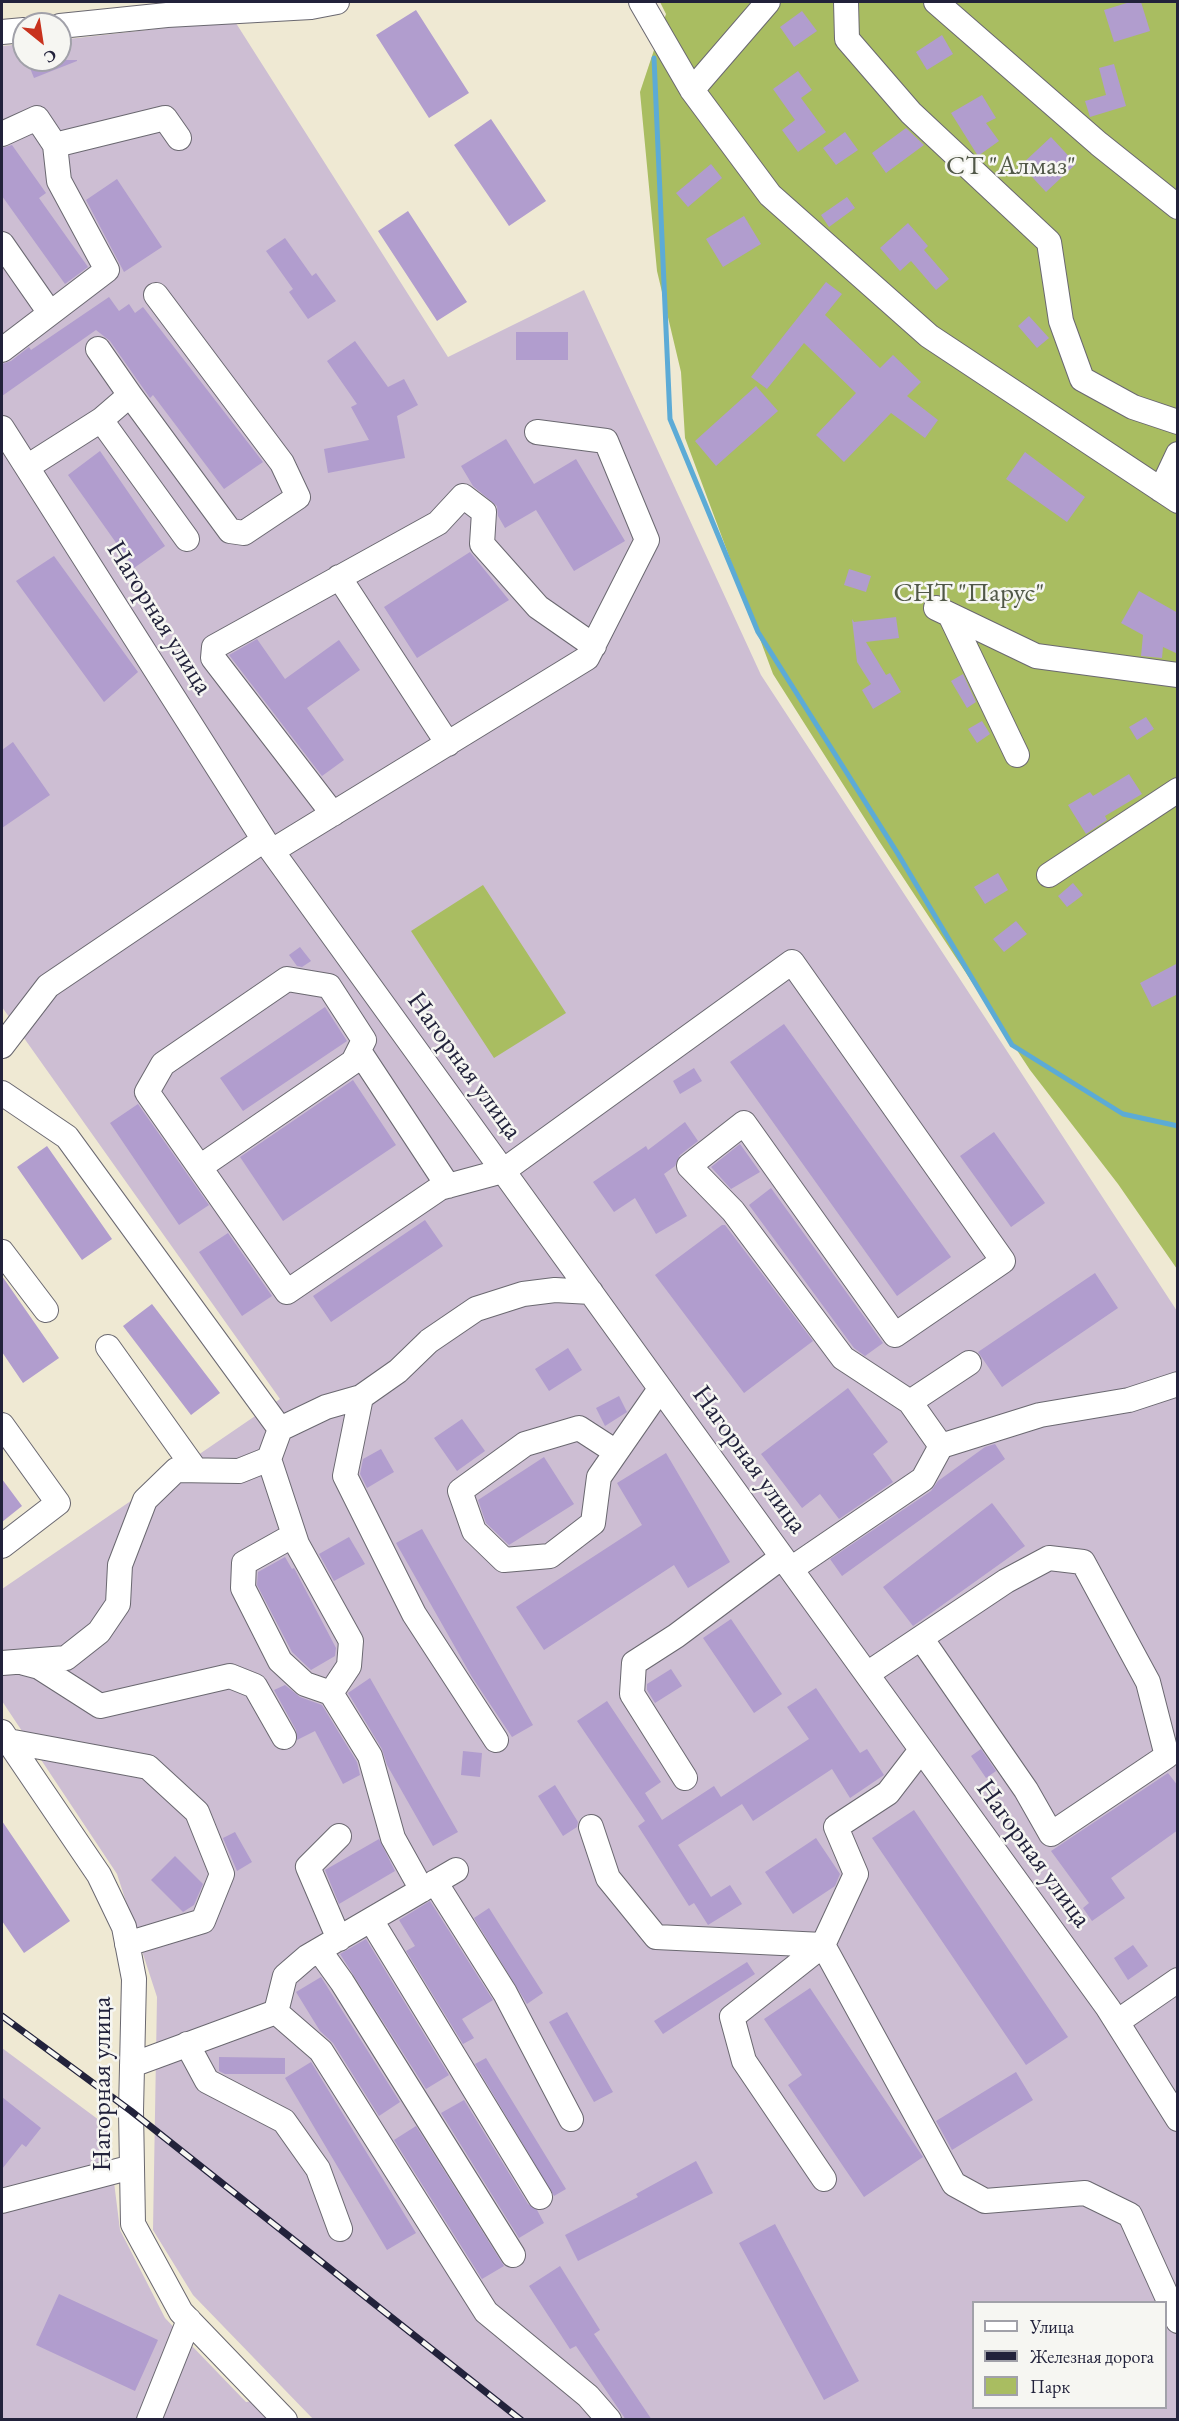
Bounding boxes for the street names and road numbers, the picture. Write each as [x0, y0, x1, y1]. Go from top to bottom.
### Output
street label: Нагорная улица [99, 535, 219, 701]
street label: Нагорная улица [399, 986, 529, 1146]
street label: Нагорная улица [684, 1380, 814, 1540]
street label: Нагорная улица [968, 1774, 1098, 1934]
street label: Нагорная улица [87, 1997, 119, 2171]

